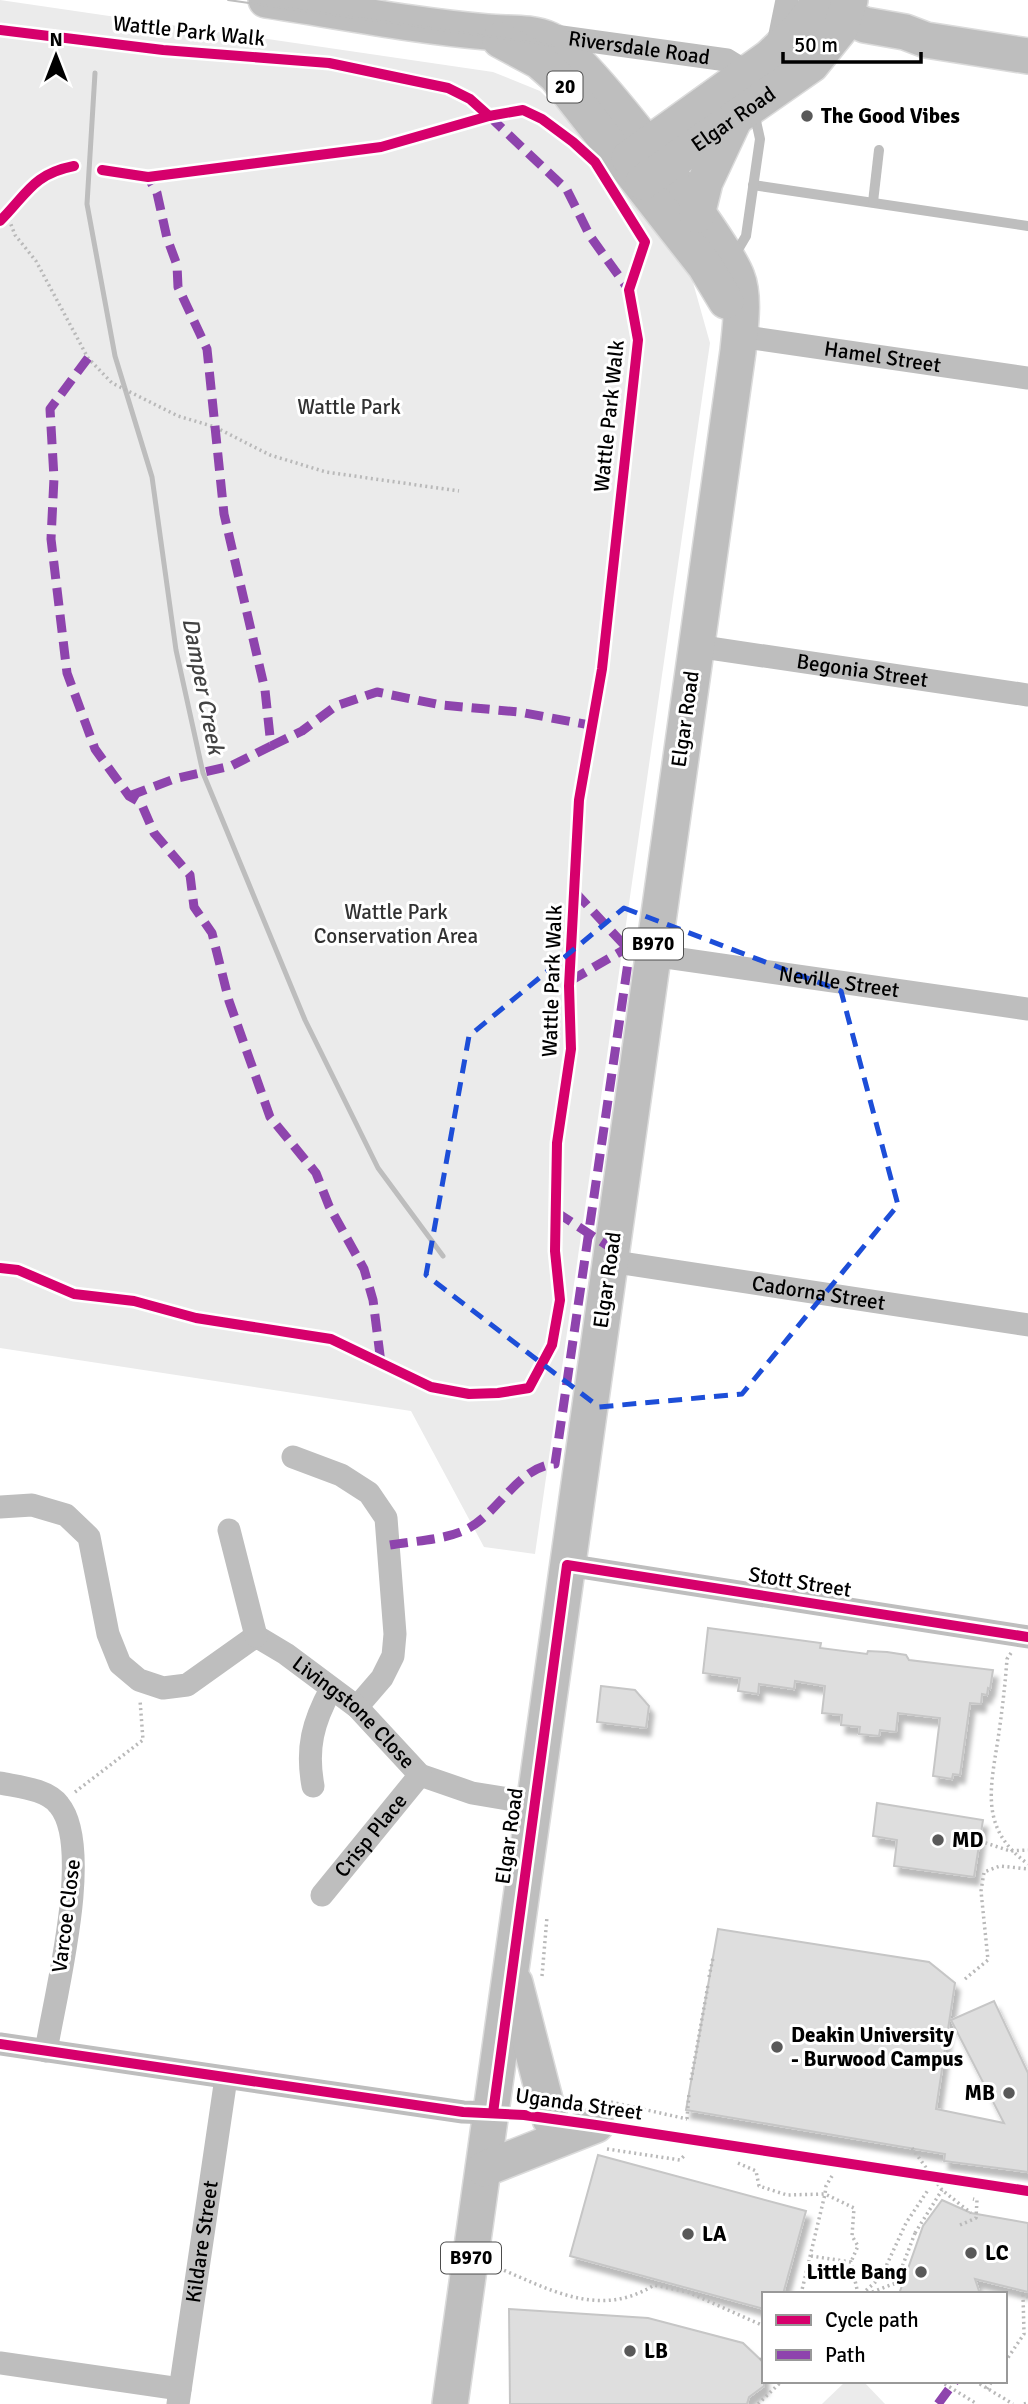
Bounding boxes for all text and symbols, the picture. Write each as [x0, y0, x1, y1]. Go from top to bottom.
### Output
street label: Wattle Park Walk [112, 10, 267, 52]
north arrow [21, 21, 91, 91]
scale bar [783, 21, 921, 65]
street label: Riversdale Road [567, 25, 712, 70]
text: N [49, 28, 63, 52]
text: 50 m [794, 32, 838, 58]
road number: 20 [548, 72, 582, 102]
street label: Elgar Road [686, 81, 781, 158]
place label: The Good Vibes [821, 103, 960, 129]
marker: The Good Vibes [799, 108, 815, 124]
street label: Hamel Street [822, 336, 943, 378]
street label: Wattle Park Walk [588, 338, 630, 493]
park label: Wattle Park [297, 394, 401, 420]
water label: Damper Creek [176, 615, 231, 759]
street label: Begonia Street [795, 648, 930, 693]
street label: Elgar Road [665, 669, 705, 769]
park label: Wattle Park Conservation Area [314, 899, 478, 949]
street label: Wattle Park Walk [536, 904, 568, 1058]
road number: B970 [623, 928, 683, 960]
street label: Neville Street [777, 960, 901, 1003]
street label: Elgar Road [587, 1230, 627, 1330]
street label: Cadorna Street [750, 1270, 887, 1316]
street label: Stott Street [747, 1561, 853, 1603]
street label: Livingstone Close [287, 1650, 420, 1774]
street label: Elgar Road [489, 1786, 529, 1886]
street label: Crisp Place [329, 1788, 413, 1882]
place label: MD [952, 1827, 984, 1853]
marker: MD [930, 1832, 946, 1848]
street label: Varcoe Close [46, 1858, 86, 1974]
place label: Deakin University - Burwood Campus [791, 2022, 963, 2072]
marker: Deakin University - Burwood Campus [769, 2039, 785, 2055]
place label: MB [965, 2080, 995, 2106]
street label: Uganda Street [514, 2082, 644, 2126]
marker: MB [1001, 2085, 1017, 2101]
street label: Kildare Street [180, 2179, 224, 2305]
place label: LA [702, 2221, 727, 2247]
marker: LA [680, 2226, 696, 2242]
place label: LC [985, 2240, 1009, 2266]
road number: B970 [441, 2242, 501, 2274]
marker: LC [963, 2245, 979, 2261]
place label: Little Bang [807, 2259, 907, 2285]
marker: Little Bang [913, 2264, 929, 2280]
legend [762, 2292, 1007, 2383]
text: Cycle path [825, 2307, 919, 2333]
place label: LB [644, 2338, 668, 2364]
text: Path [825, 2342, 866, 2368]
marker: LB [622, 2343, 638, 2359]

